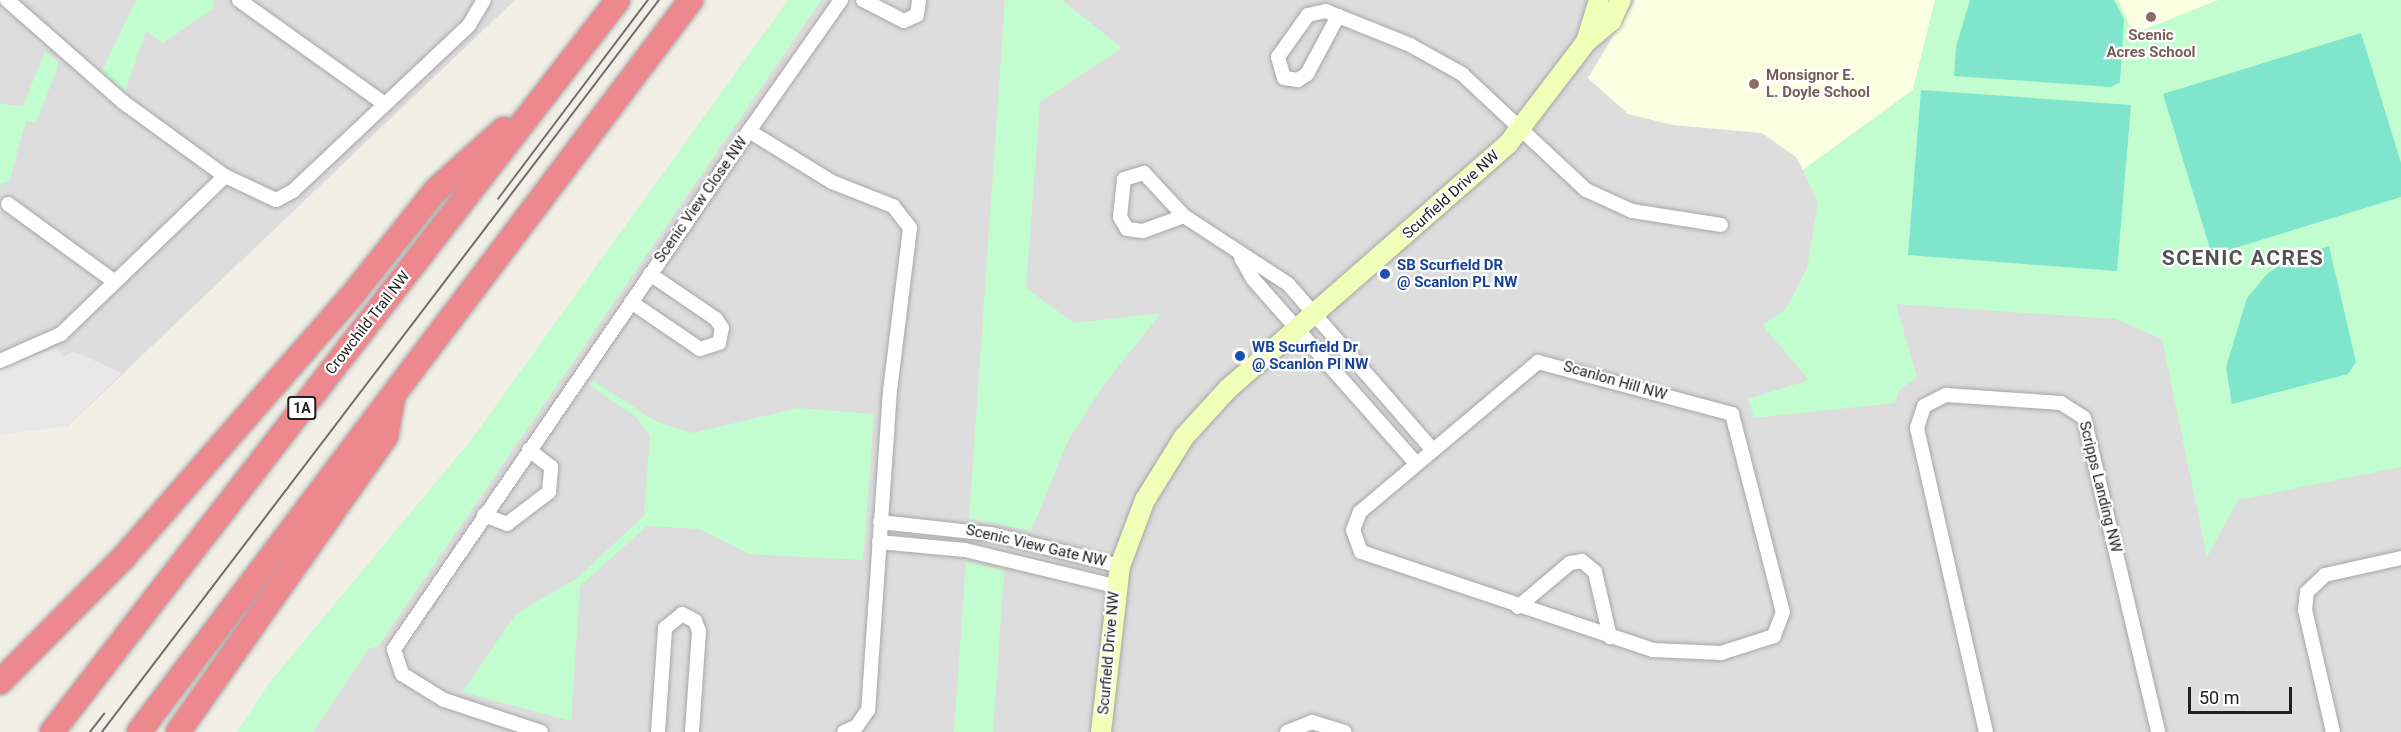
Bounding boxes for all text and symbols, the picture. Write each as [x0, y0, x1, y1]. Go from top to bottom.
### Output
marker: Scenic Acres School [2144, 10, 2158, 24]
place label: Scenic Acres School [2106, 26, 2196, 61]
place label: Monsignor E. L. Doyle School [1766, 66, 1870, 101]
marker: Monsignor E. L. Doyle School [1747, 77, 1761, 91]
street label: Scenic View Close NW [651, 134, 751, 266]
street label: Scurfield Drive NW [1399, 147, 1503, 243]
district label: SCENIC ACRES [2162, 245, 2324, 271]
place label: SB Scurfield DR @ Scanlon PL NW [1397, 256, 1517, 291]
marker: SB Scurfield DR @ Scanlon PL NW [1378, 267, 1392, 281]
street label: Crowchild Trail NW [322, 268, 414, 378]
place label: WB Scurfield Dr @ Scanlon Pl NW [1252, 338, 1368, 373]
marker: WB Scurfield Dr @ Scanlon Pl NW [1233, 349, 1247, 363]
street label: Scanlon Hill NW [1561, 358, 1669, 404]
road number: 1A [287, 397, 317, 419]
street label: Scripps Landing NW [2075, 419, 2125, 555]
street label: Scenic View Gate NW [964, 521, 1108, 571]
street label: Scurfield Drive NW [1095, 591, 1123, 715]
scale bar [2191, 675, 2294, 713]
text: 50 m [2199, 687, 2239, 708]

